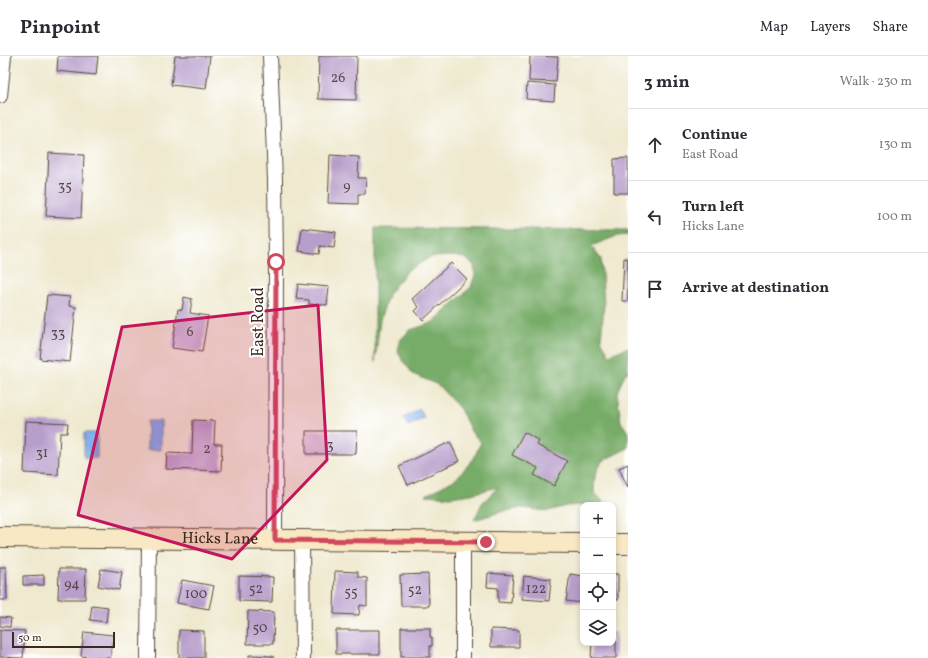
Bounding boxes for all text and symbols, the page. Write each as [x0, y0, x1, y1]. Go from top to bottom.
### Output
text: Pinpoint [20, 15, 100, 41]
text: Map [760, 18, 788, 37]
text: Layers [810, 18, 850, 37]
text: Share [872, 18, 908, 37]
house number: 26 [331, 69, 345, 88]
text: 3 min [644, 71, 690, 94]
text: Walk · 230 m [840, 73, 912, 91]
text: Continue [682, 125, 747, 146]
icon: ahead [644, 134, 666, 156]
text: 130 m [879, 136, 912, 154]
text: East Road [682, 146, 738, 164]
house number: 35 [58, 177, 72, 196]
house number: 9 [343, 177, 351, 196]
text: Turn left [682, 197, 744, 218]
icon: left [644, 206, 666, 228]
text: 100 m [877, 208, 912, 226]
text: Hicks Lane [682, 218, 744, 236]
route start [267, 253, 285, 271]
icon: arrive [644, 278, 666, 300]
text: Arrive at destination [682, 278, 829, 299]
street label: East Road [248, 287, 270, 357]
house number: 6 [186, 323, 194, 342]
house number: 33 [51, 324, 65, 343]
house number: 3 [326, 436, 334, 455]
house number: 2 [203, 440, 211, 459]
house number: 31 [36, 444, 48, 463]
map controls [580, 502, 616, 646]
button: + [580, 502, 616, 538]
street label: Hicks Lane [182, 528, 258, 551]
route end [477, 533, 495, 551]
button: − [580, 538, 616, 574]
button: locate [580, 574, 616, 610]
house number: 94 [64, 575, 80, 594]
house number: 52 [249, 580, 263, 599]
house number: 122 [526, 580, 546, 599]
house number: 52 [408, 581, 422, 600]
house number: 55 [344, 583, 358, 602]
house number: 100 [185, 585, 207, 604]
button: layers [580, 610, 616, 646]
house number: 50 [253, 619, 267, 638]
scale bar [12, 630, 115, 649]
text: 50 m [18, 631, 42, 646]

